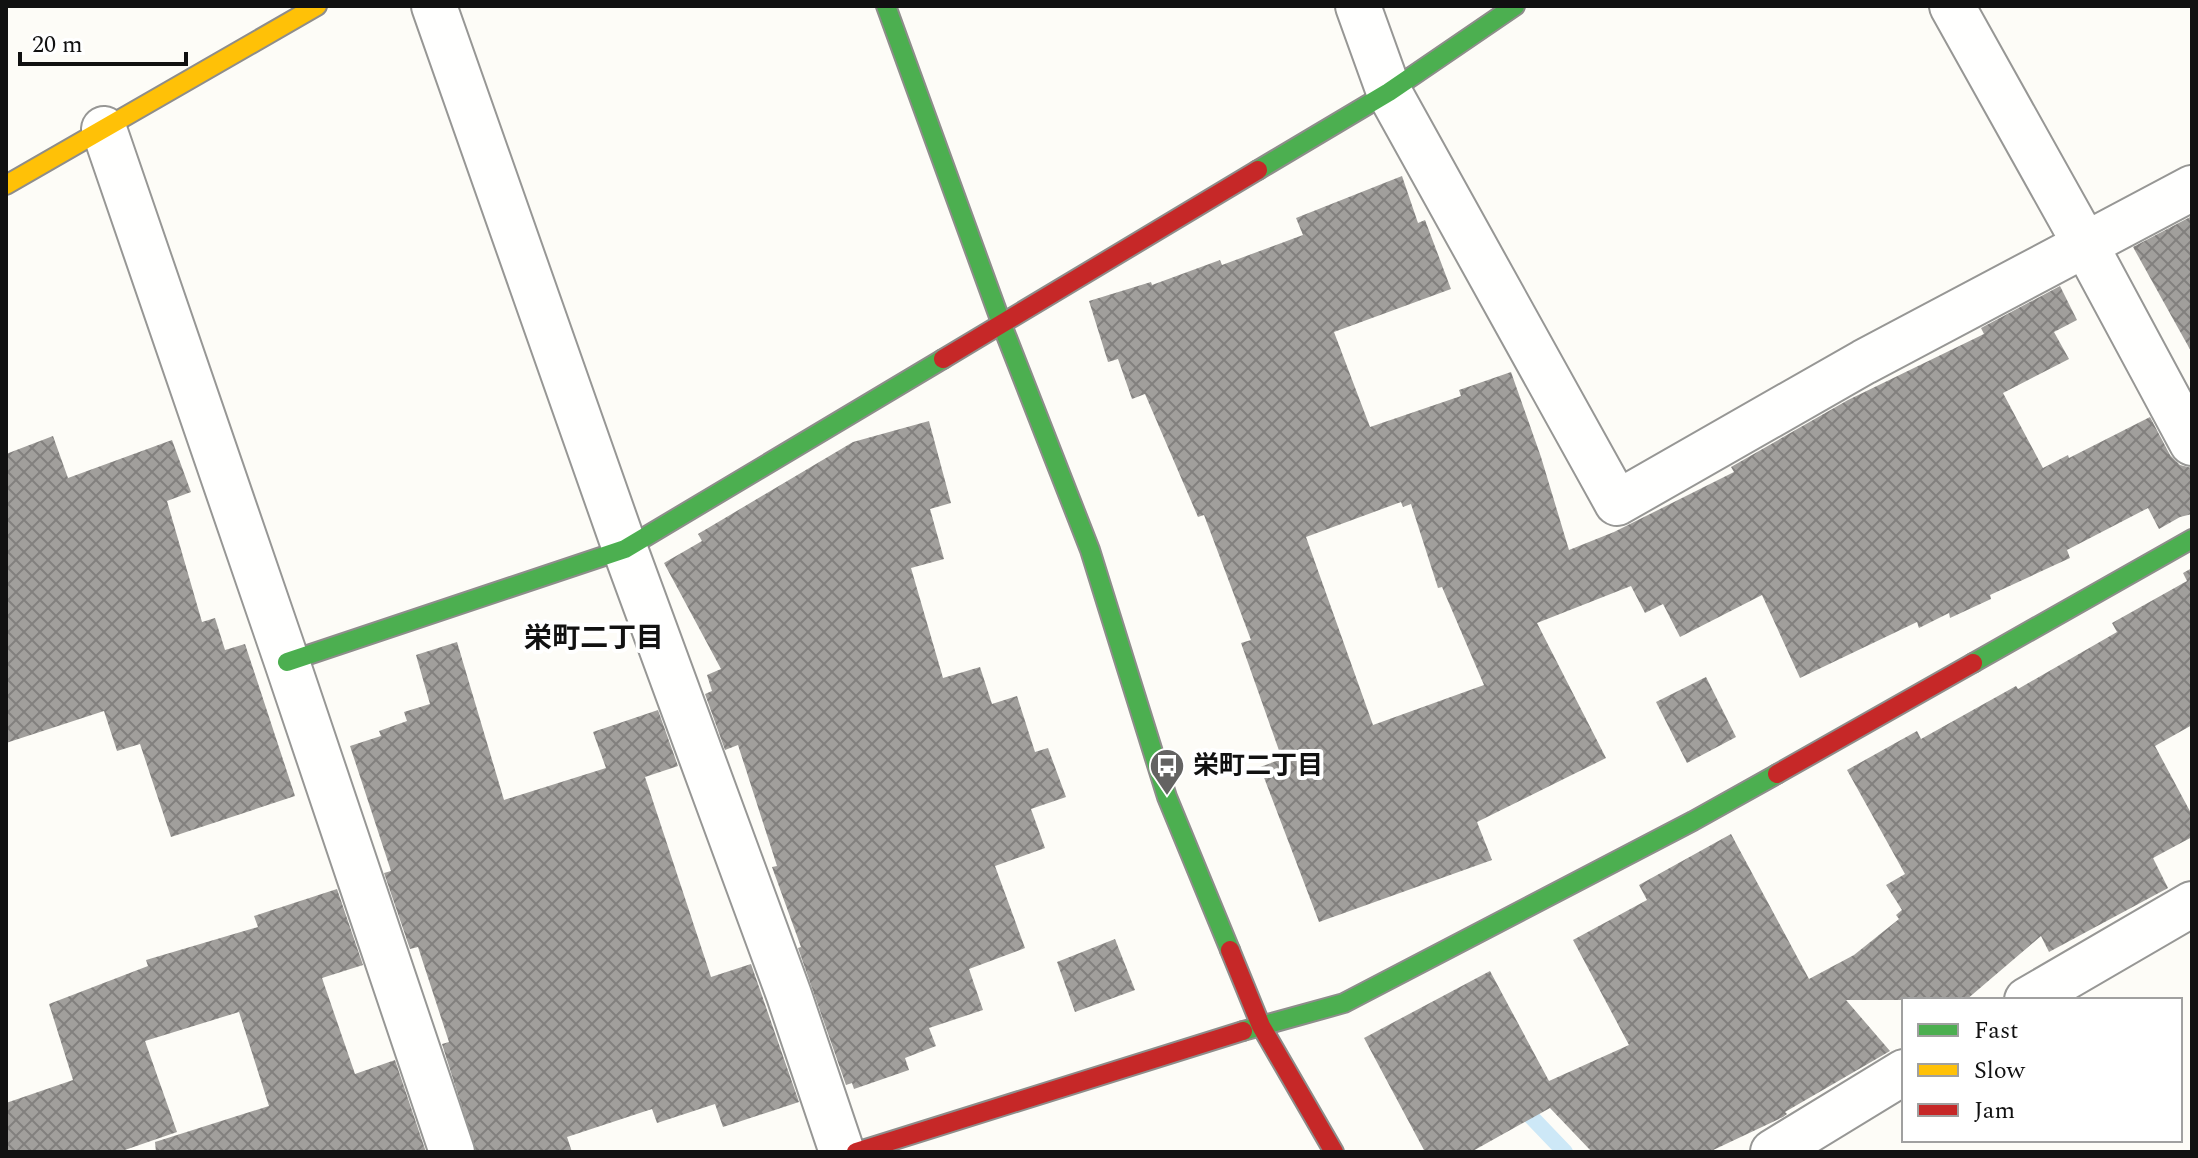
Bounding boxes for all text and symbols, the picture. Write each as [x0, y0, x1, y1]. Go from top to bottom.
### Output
scale bar [20, 16, 186, 66]
text: 20 m [32, 27, 83, 63]
district label: 栄町二丁目 [524, 617, 664, 660]
place label: 栄町二丁目 [1193, 746, 1323, 786]
bus stop icon: 栄町二丁目 [1148, 747, 1186, 797]
legend [1902, 998, 2182, 1142]
text: Fast [1974, 1013, 2019, 1049]
text: Slow [1974, 1053, 2026, 1089]
text: Jam [1974, 1093, 2015, 1129]

